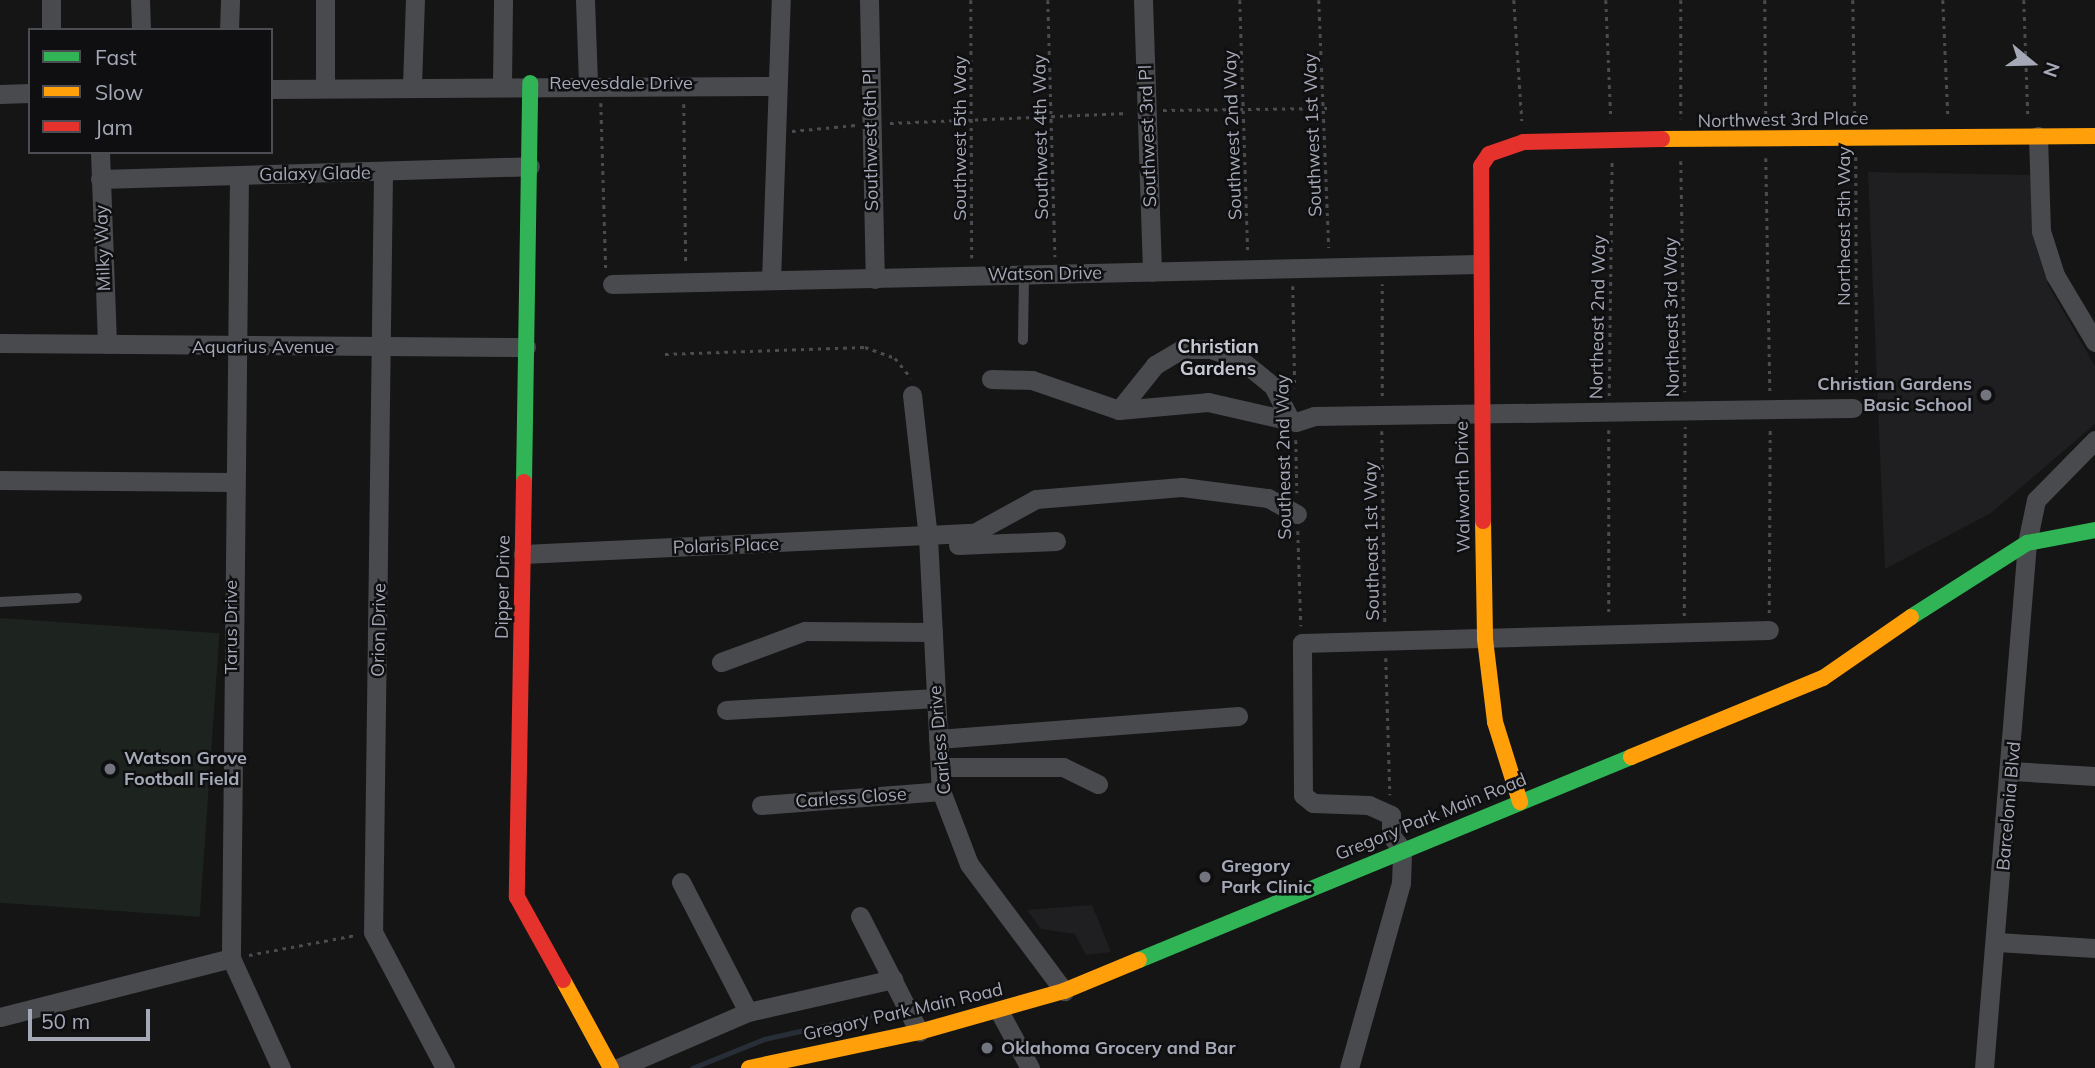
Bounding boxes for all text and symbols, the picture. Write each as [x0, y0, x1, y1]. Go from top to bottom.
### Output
legend [28, 28, 273, 154]
north arrow [1997, 28, 2067, 98]
text: Fast [95, 44, 137, 70]
street label: Southwest 2nd Way [1219, 50, 1247, 220]
street label: Southwest 1st Way [1299, 53, 1327, 217]
street label: Southwest 4th Way [1029, 54, 1053, 220]
street label: Southwest 5th Way [949, 55, 971, 221]
text: N [2038, 59, 2066, 81]
street label: Southwest 3rd Pl [1135, 64, 1161, 208]
street label: Southwest 6th Pl [859, 69, 883, 211]
street label: Reevesdale Drive [549, 72, 693, 94]
text: Slow [95, 79, 143, 105]
street label: Northwest 3rd Place [1697, 108, 1869, 132]
text: Jam [95, 114, 133, 140]
street label: Northeast 5th Way [1833, 146, 1855, 306]
street label: Galaxy Glade [259, 162, 371, 186]
street label: Milky Way [91, 204, 115, 292]
street label: Northeast 2nd Way [1586, 235, 1610, 399]
street label: Northeast 3rd Way [1660, 237, 1684, 397]
street label: Watson Drive [988, 262, 1102, 286]
street label: Aquarius Avenue [192, 336, 334, 358]
district label: Christian Gardens [1177, 336, 1259, 380]
street label: Southeast 2nd Way [1272, 374, 1296, 540]
place label: Christian Gardens Basic School [1817, 374, 1972, 416]
marker: Christian Gardens Basic School [1978, 387, 1994, 403]
street label: Walworth Drive [1451, 421, 1475, 553]
street label: Southeast 1st Way [1360, 461, 1384, 621]
street label: Polaris Place [672, 533, 780, 559]
street label: Dipper Drive [491, 535, 515, 639]
street label: Tarus Drive [220, 580, 242, 674]
street label: Orion Drive [367, 583, 391, 677]
street label: Carless Drive [924, 685, 956, 795]
street label: Barcelonia Blvd [1993, 740, 2025, 872]
place label: Watson Grove Football Field [124, 748, 247, 790]
marker: Watson Grove Football Field [102, 761, 118, 777]
street label: Gregory Park Main Road [1332, 769, 1530, 865]
street label: Carless Close [795, 783, 907, 813]
place label: Gregory Park Clinic [1221, 856, 1312, 898]
marker: Gregory Park Clinic [1195, 867, 1215, 887]
street label: Gregory Park Main Road [801, 978, 1005, 1046]
scale bar [32, 995, 154, 1038]
text: 50 m [41, 1008, 90, 1034]
place label: Oklahoma Grocery and Bar [1001, 1037, 1235, 1059]
marker: Oklahoma Grocery and Bar [979, 1040, 995, 1056]

